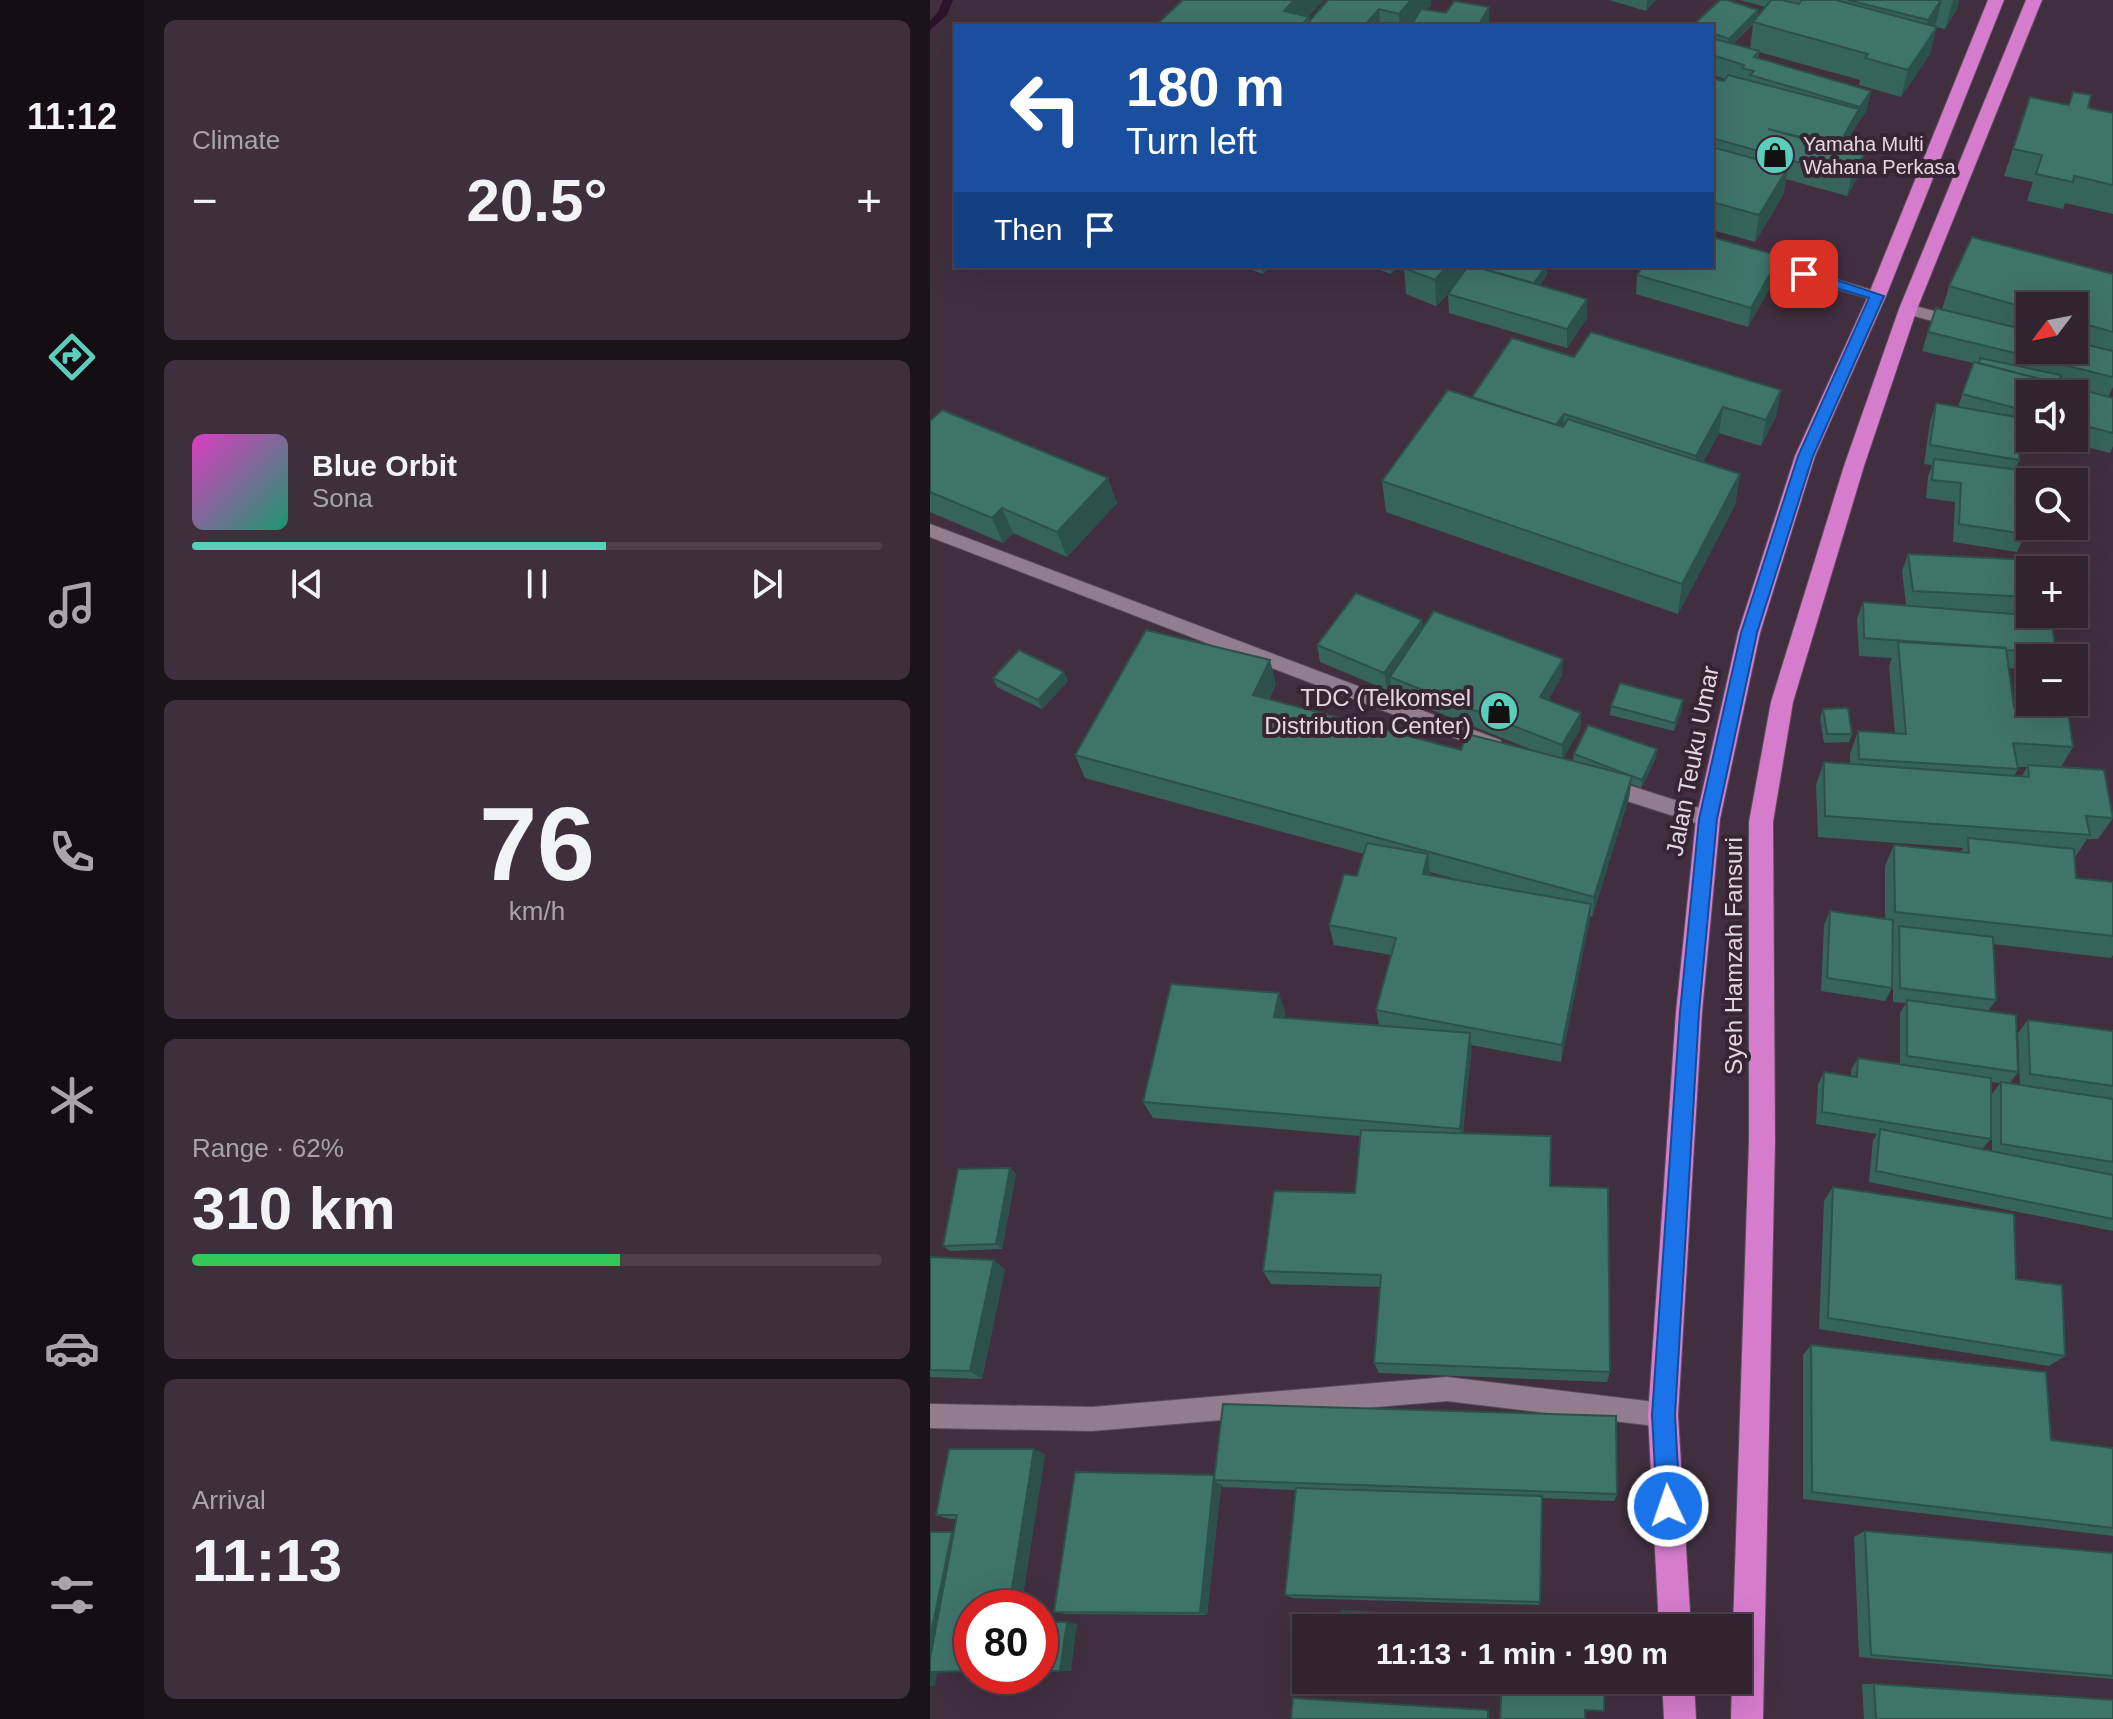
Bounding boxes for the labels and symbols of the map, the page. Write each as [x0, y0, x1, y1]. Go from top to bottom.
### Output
place label: Yamaha Multi Wahana Perkasa [1803, 133, 1957, 178]
shop icon: Yamaha Multi Wahana Perkasa [1754, 134, 1796, 176]
pin [1770, 240, 1838, 308]
north arrow [2016, 292, 2088, 364]
street label: Jalan Teuku Umar [1660, 664, 1724, 858]
place label: TDC (Telkomsel Distribution Center) [1264, 684, 1471, 739]
shop icon: TDC (Telkomsel Distribution Center) [1478, 690, 1520, 732]
street label: Syeh Hamzah Fansuri [1720, 837, 1747, 1075]
position arrow [1626, 1464, 1710, 1548]
speed limit sign: 80 [954, 1590, 1058, 1694]

